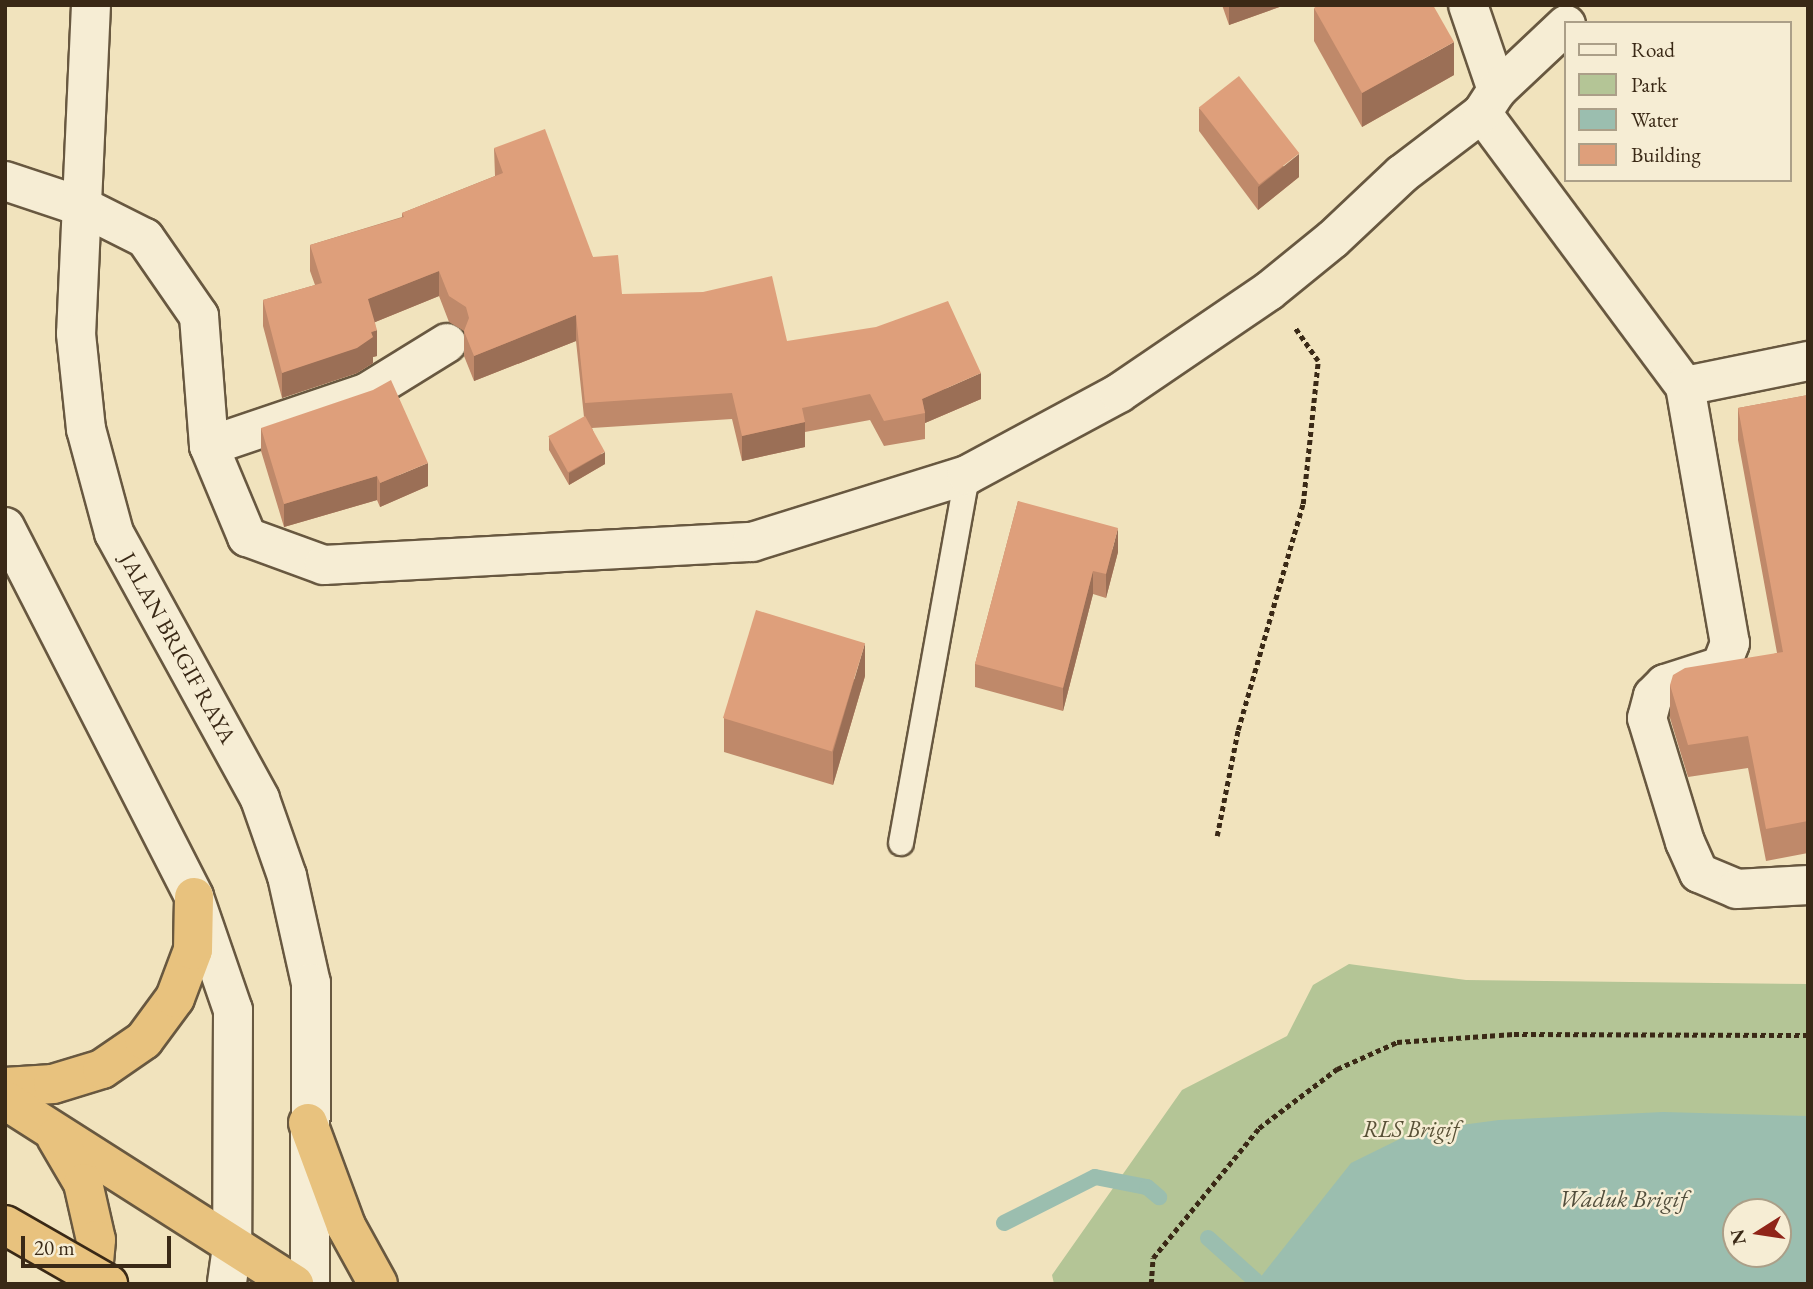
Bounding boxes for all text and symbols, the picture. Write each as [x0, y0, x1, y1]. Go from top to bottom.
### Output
legend [1564, 21, 1792, 182]
text: Road [1631, 36, 1675, 63]
text: Park [1631, 71, 1667, 98]
text: Water [1631, 106, 1678, 133]
text: Building [1631, 141, 1701, 168]
street label: JALAN BRIGIF RAYA [114, 548, 242, 748]
park label: RLS Brigif [1363, 1115, 1459, 1143]
water label: Waduk Brigif [1559, 1185, 1687, 1213]
north arrow [1722, 1198, 1792, 1268]
scale bar [24, 1222, 175, 1266]
text: N [1724, 1227, 1752, 1247]
text: 20 m [34, 1234, 75, 1261]

